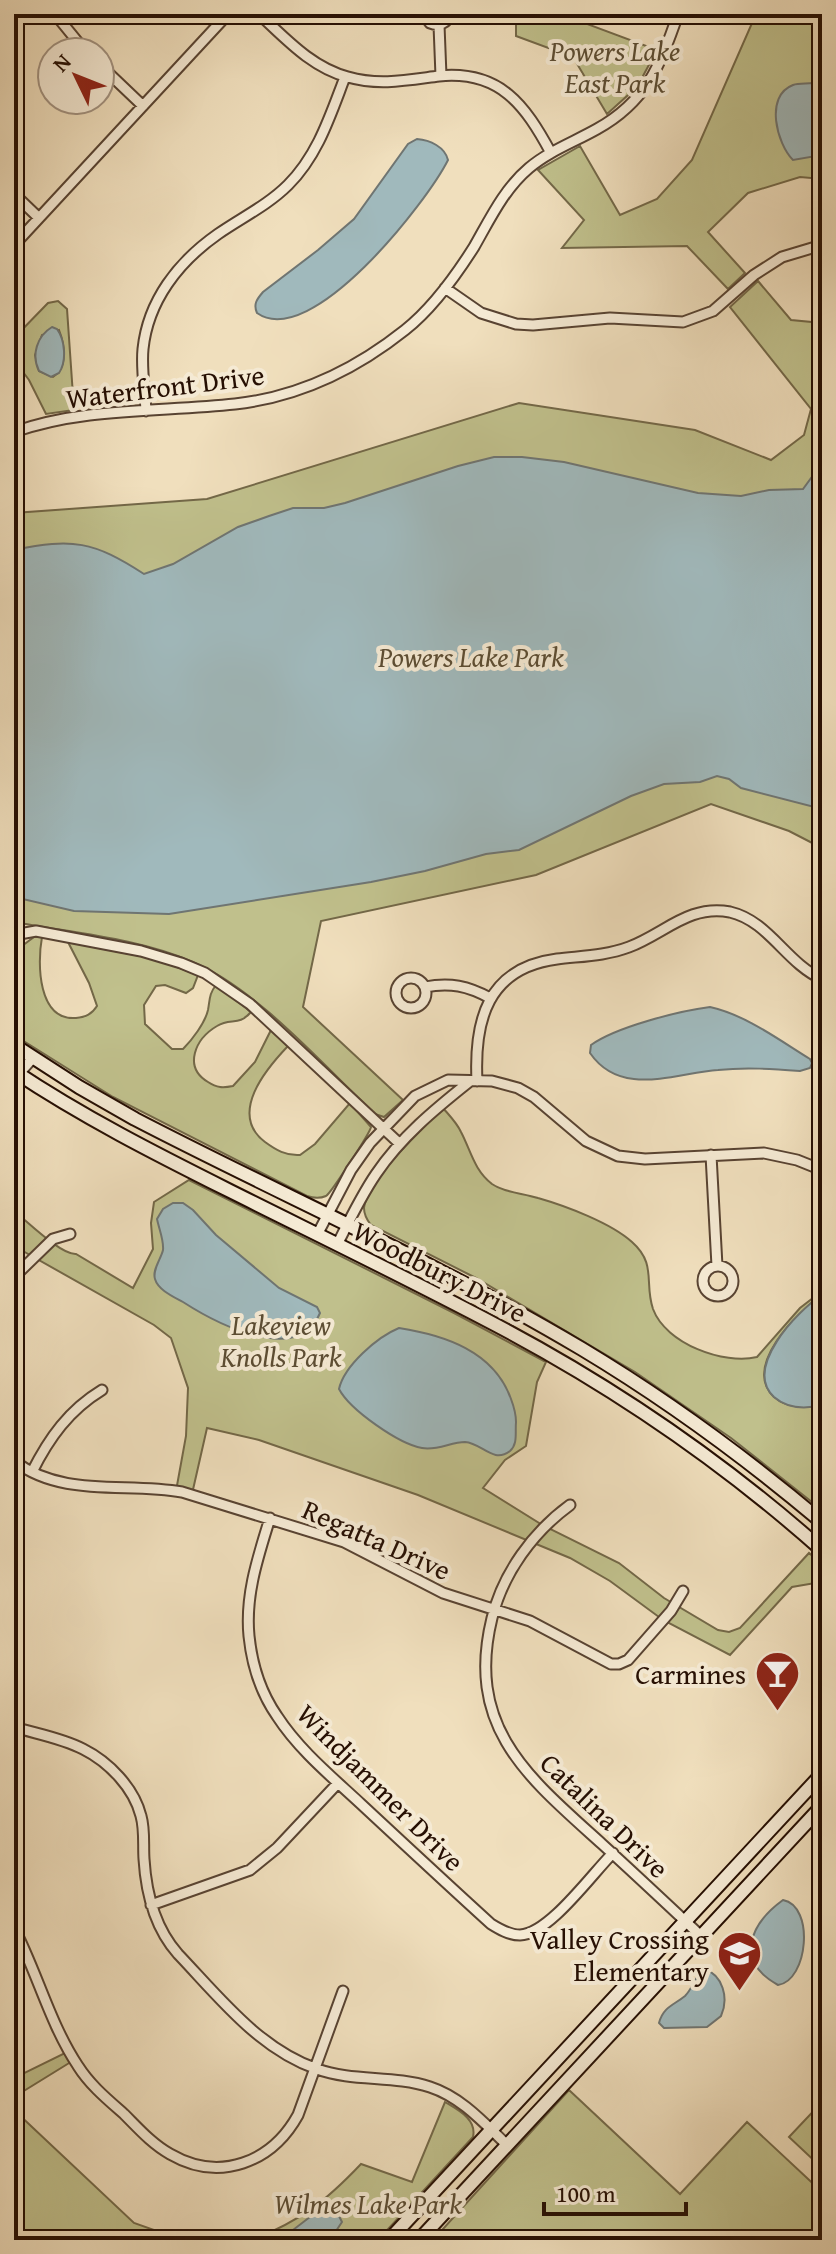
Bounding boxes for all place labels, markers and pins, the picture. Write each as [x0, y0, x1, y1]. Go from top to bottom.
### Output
bar icon: Carmines [753, 1649, 801, 1712]
place label: Carmines [635, 1653, 746, 1694]
place label: Valley Crossing Elementary [530, 1918, 709, 1991]
school or university icon: Valley Crossing Elementary [716, 1930, 764, 1993]

